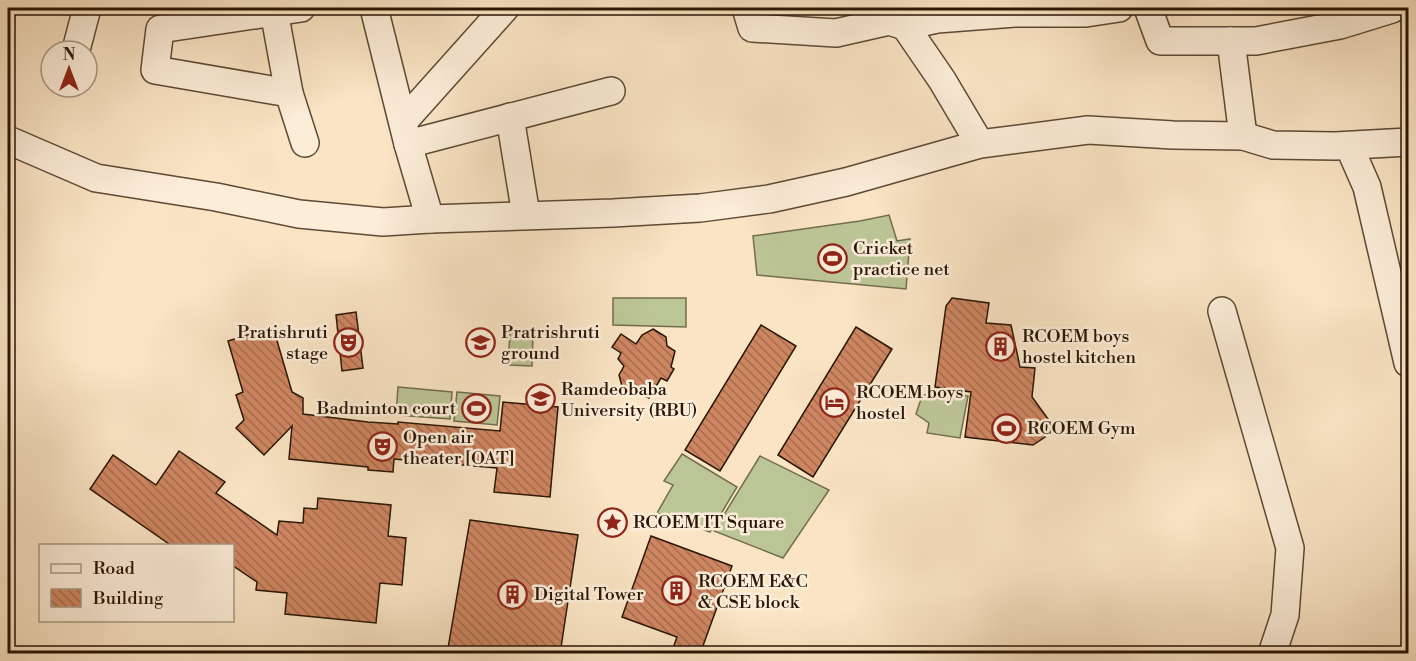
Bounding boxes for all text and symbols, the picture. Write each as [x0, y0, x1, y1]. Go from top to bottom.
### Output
north arrow [39, 39, 99, 99]
text: N [63, 45, 76, 65]
place label: Cricket practice net [853, 237, 950, 281]
sports icon: Cricket practice net [816, 242, 848, 274]
place label: Pratishruti stage [237, 321, 328, 365]
place label: Pratrishruti ground [501, 321, 600, 365]
place label: RCOEM boys hostel kitchen [1022, 325, 1136, 369]
theatre icon: Pratishruti stage [333, 326, 365, 358]
school or university icon: Pratrishruti ground [464, 326, 496, 358]
building icon: RCOEM boys hostel kitchen [985, 330, 1017, 362]
place label: Ramdeobaba University (RBU) [561, 378, 697, 422]
place label: RCOEM boys hostel [856, 381, 963, 425]
school or university icon: Ramdeobaba University (RBU) [524, 383, 556, 415]
hotel icon: RCOEM boys hostel [819, 386, 851, 418]
sports icon: Badminton court [461, 392, 493, 424]
place label: Badminton court [316, 397, 457, 420]
sports icon: RCOEM Gym [990, 412, 1022, 444]
place label: RCOEM Gym [1027, 417, 1136, 440]
place label: Open air theater [OAT] [403, 426, 514, 470]
theatre icon: Open air theater [OAT] [366, 431, 398, 463]
place icon: RCOEM IT Square [596, 506, 628, 538]
place label: RCOEM IT Square [633, 511, 784, 534]
legend [39, 544, 234, 622]
text: Road [93, 557, 136, 580]
place label: RCOEM E&C & CSE block [698, 570, 808, 614]
building icon: RCOEM E&C & CSE block [661, 575, 693, 607]
building icon: Digital Tower [497, 578, 529, 610]
place label: Digital Tower [534, 583, 644, 606]
text: Building [92, 587, 164, 610]

